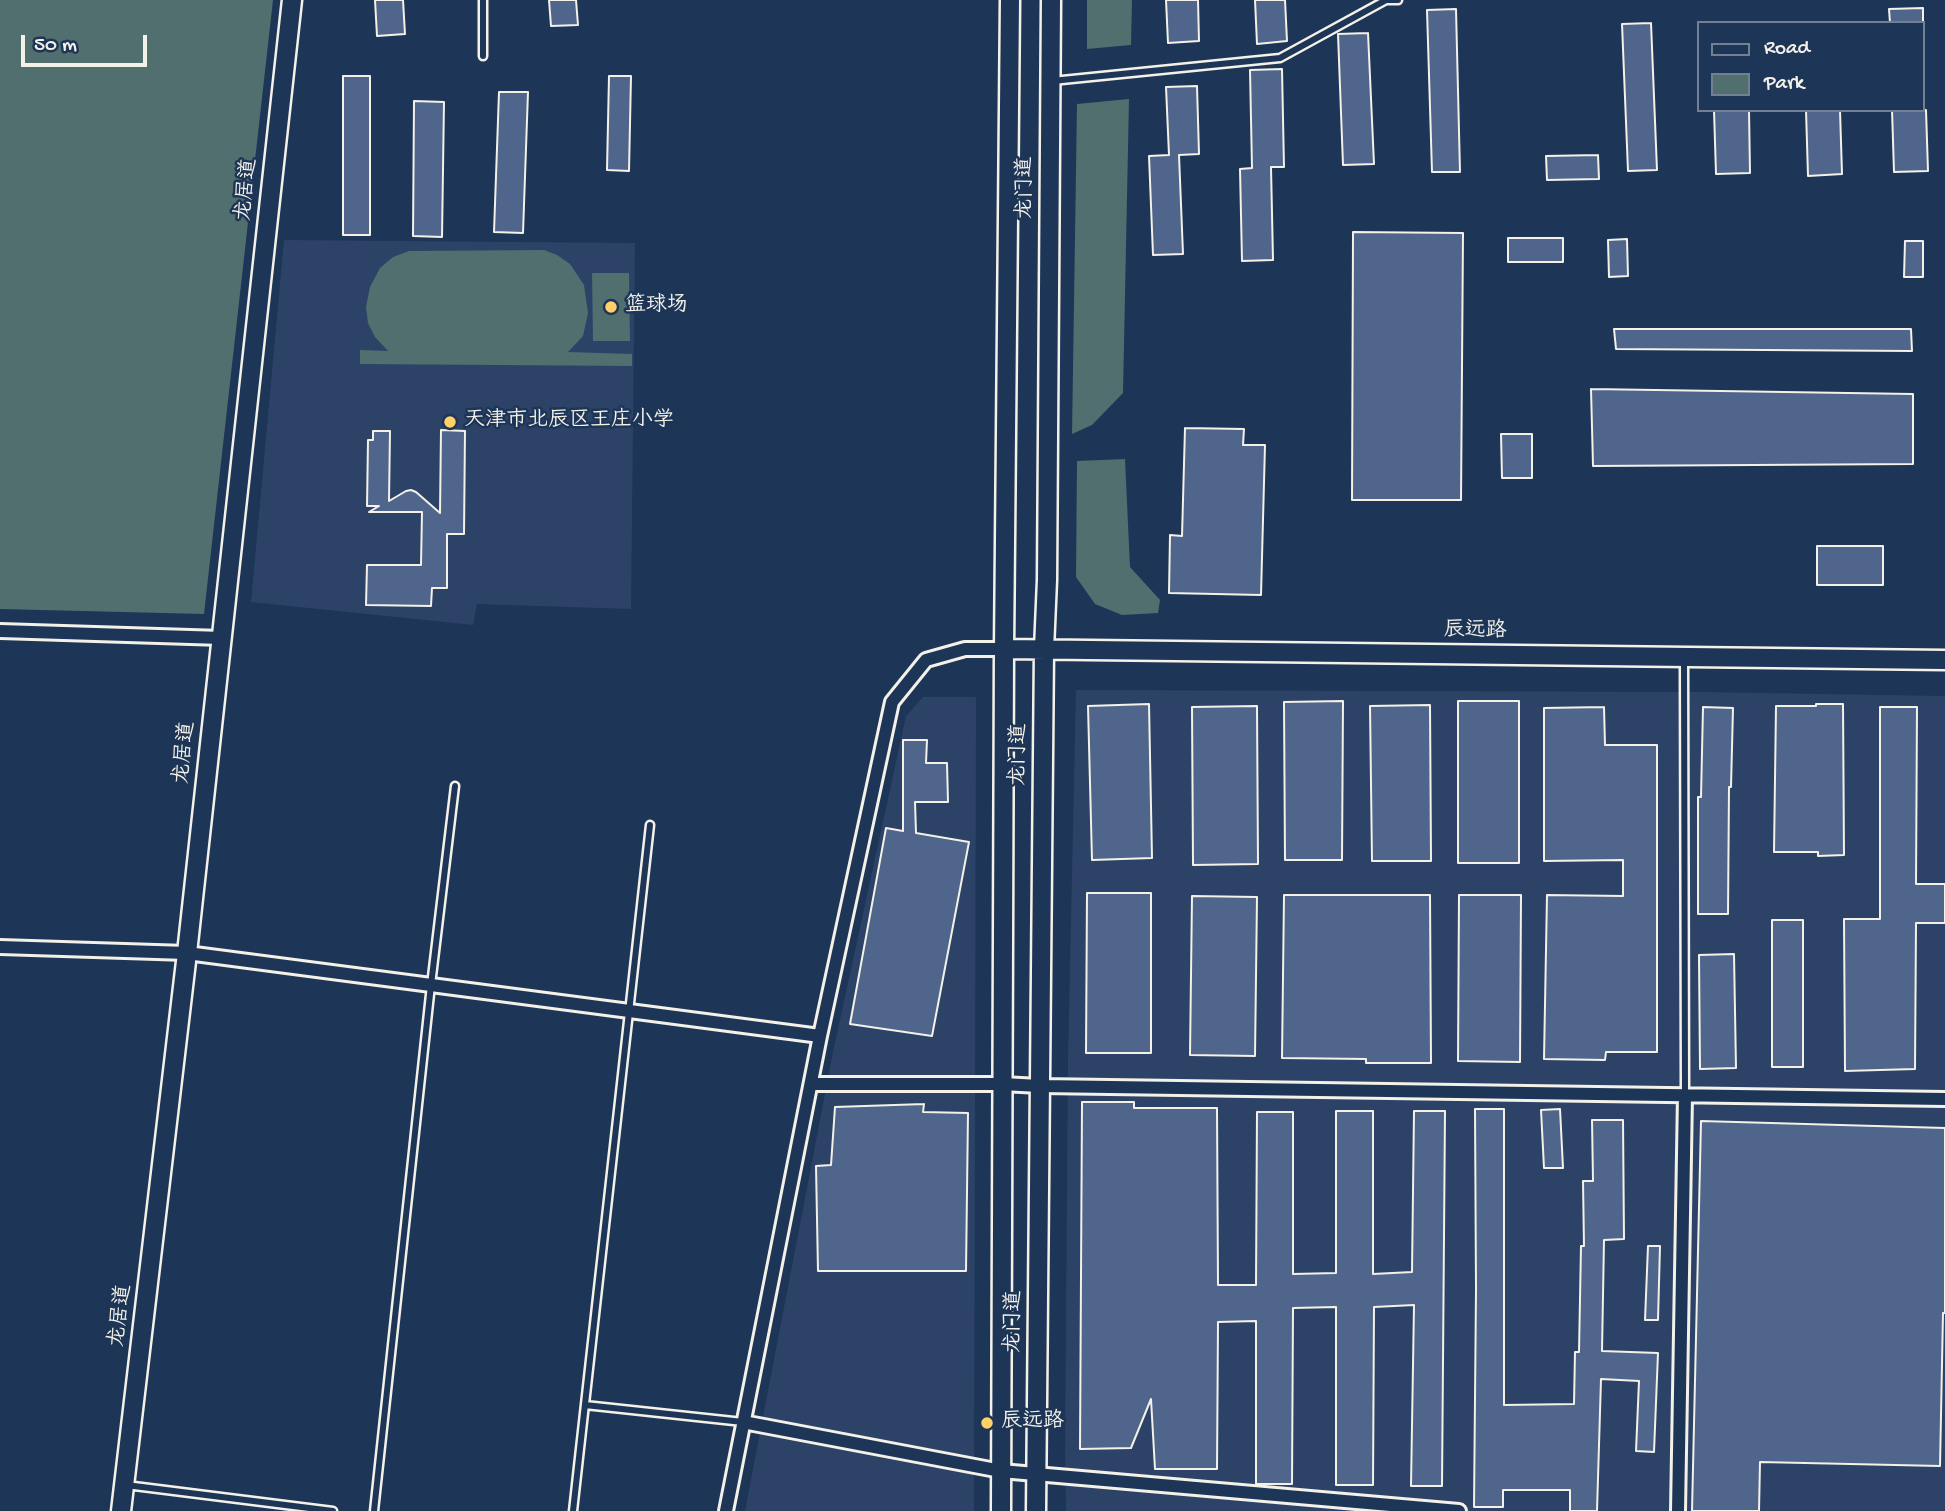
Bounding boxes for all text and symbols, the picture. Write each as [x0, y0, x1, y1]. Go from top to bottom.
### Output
scale bar [24, 21, 150, 65]
legend [1696, 21, 1924, 112]
text: 50 m [34, 34, 77, 59]
text: Road [1764, 37, 1810, 62]
text: Park [1764, 72, 1804, 97]
street label: 龙居道 [232, 157, 264, 223]
street label: 龙门道 [1014, 157, 1040, 219]
place label: 篮球场 [625, 294, 688, 320]
marker: 篮球场 [603, 299, 619, 315]
place label: 天津市北辰区王庄小学 [464, 409, 674, 435]
marker: 天津市北辰区王庄小学 [442, 414, 458, 430]
street label: 辰远路 [1443, 619, 1507, 645]
street label: 龙居道 [170, 720, 202, 786]
street label: 龙门道 [1007, 723, 1033, 787]
street label: 龙居道 [106, 1283, 138, 1349]
street label: 龙门道 [1002, 1290, 1028, 1354]
place label: 辰远路 [1001, 1410, 1064, 1436]
marker: 辰远路 [979, 1415, 995, 1431]

